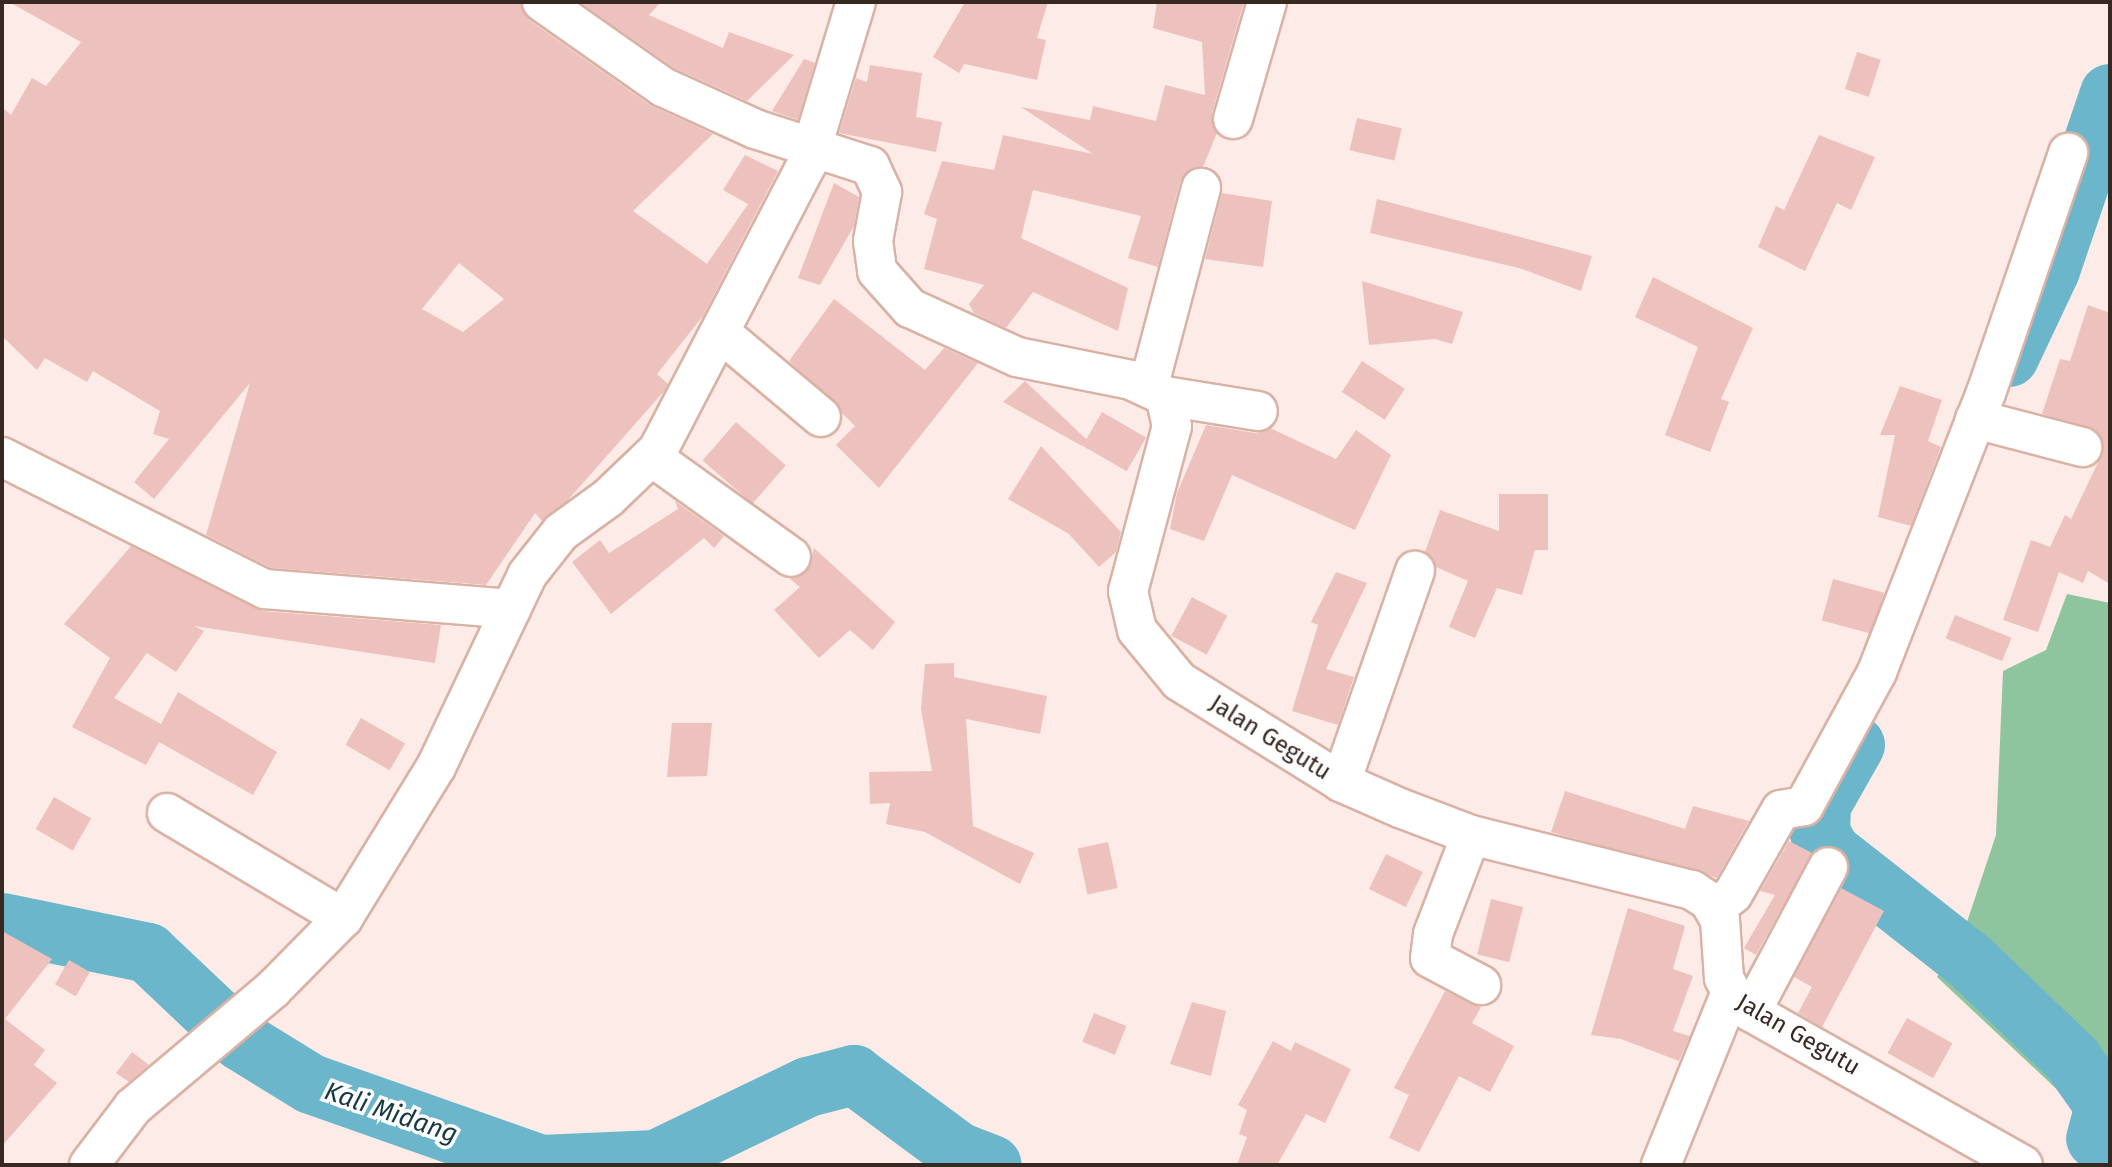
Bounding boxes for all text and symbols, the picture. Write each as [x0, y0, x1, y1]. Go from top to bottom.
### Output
street label: Jalan Gegutu [1204, 689, 1336, 787]
street label: Jalan Gegutu [1731, 988, 1865, 1082]
water label: Kali Midang [320, 1076, 462, 1150]

